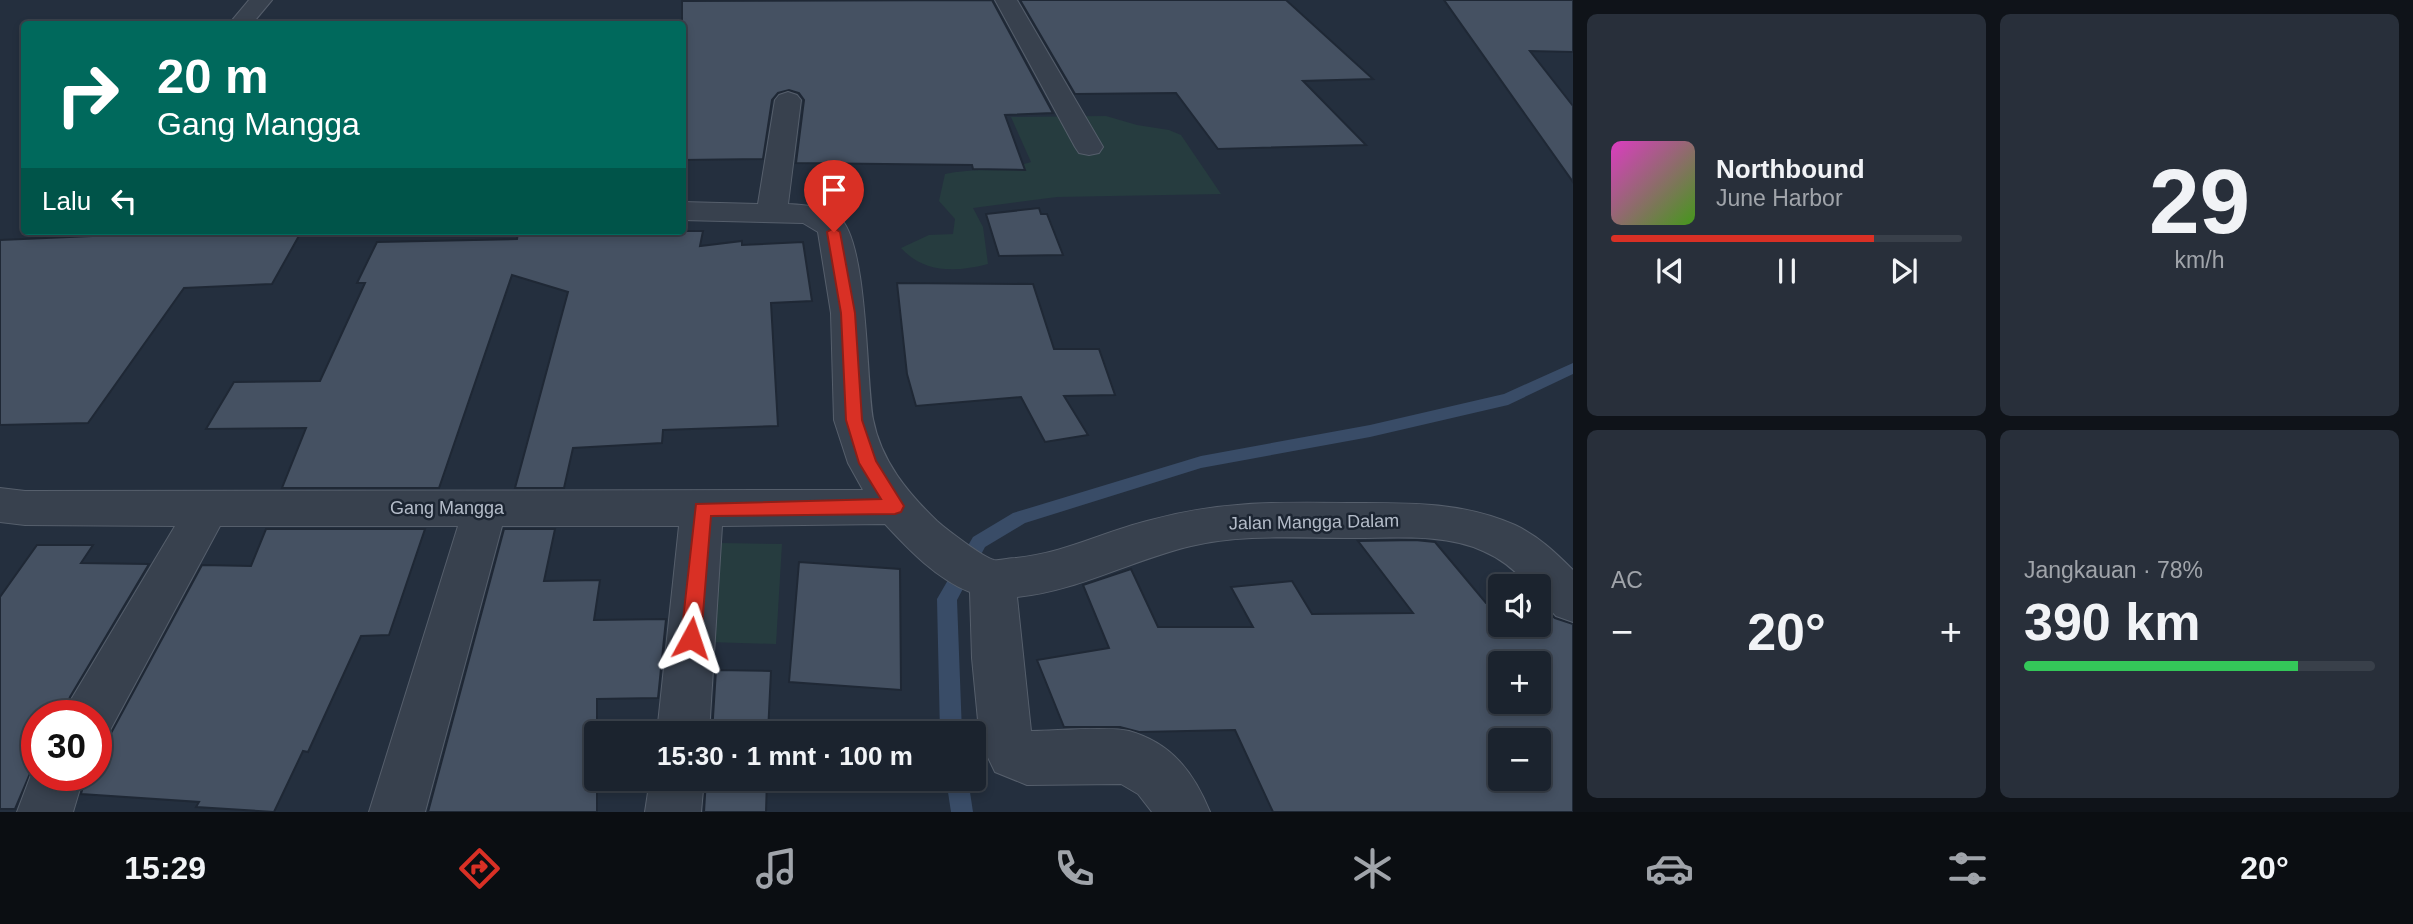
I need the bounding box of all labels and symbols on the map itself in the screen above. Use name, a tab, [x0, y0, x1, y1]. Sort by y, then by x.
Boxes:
pin	[804, 160, 864, 232]
street label: Gang Mangga	[390, 498, 505, 518]
street label: Jalan Mangga Dalam	[1229, 511, 1399, 533]
position arrow	[654, 601, 728, 675]
speed limit sign: 30	[21, 700, 112, 791]

